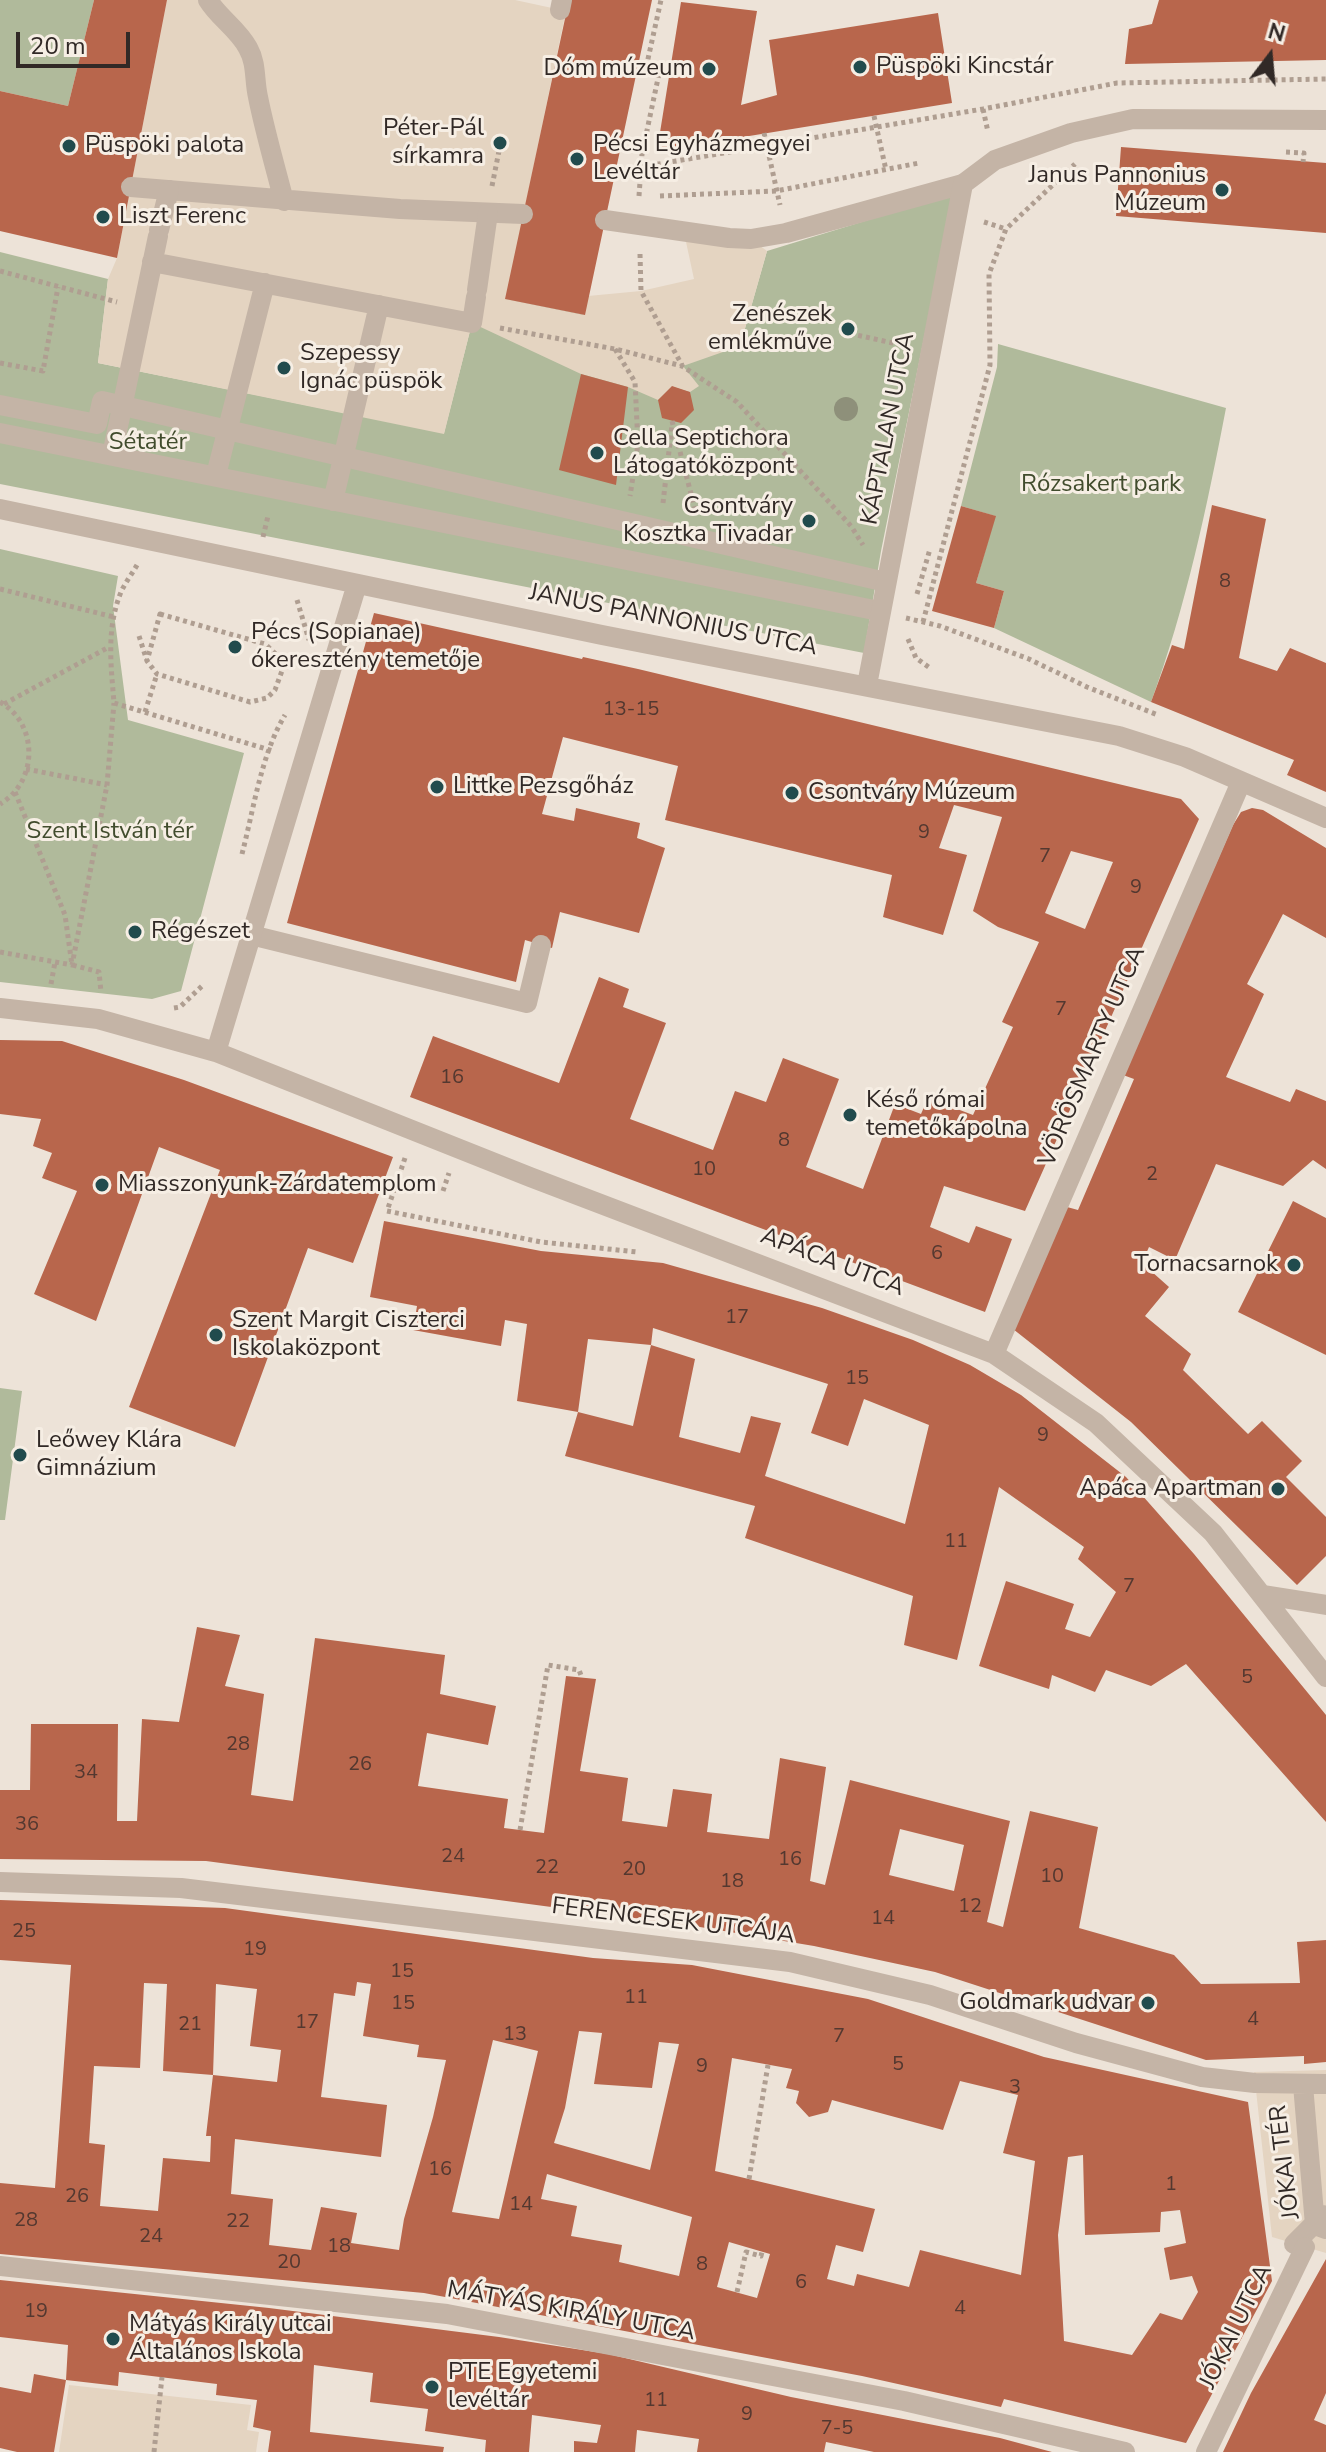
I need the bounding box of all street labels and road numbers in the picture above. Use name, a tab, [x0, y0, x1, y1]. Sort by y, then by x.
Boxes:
street label: KÁPTALAN UTCA	[856, 331, 922, 527]
street label: JANUS PANNONIUS UTCA	[527, 579, 819, 663]
street label: VÖRÖSMARTY UTCA	[1034, 943, 1152, 1171]
street label: APÁCA UTCA	[756, 1222, 908, 1304]
street label: FERENCESEK UTCÁJA	[550, 1893, 796, 1951]
street label: JÓKAI TÉR	[1265, 2103, 1307, 2221]
street label: JÓKAI UTCA	[1195, 2260, 1279, 2394]
street label: MÁTYÁS KIRÁLY UTCA	[445, 2276, 697, 2348]

